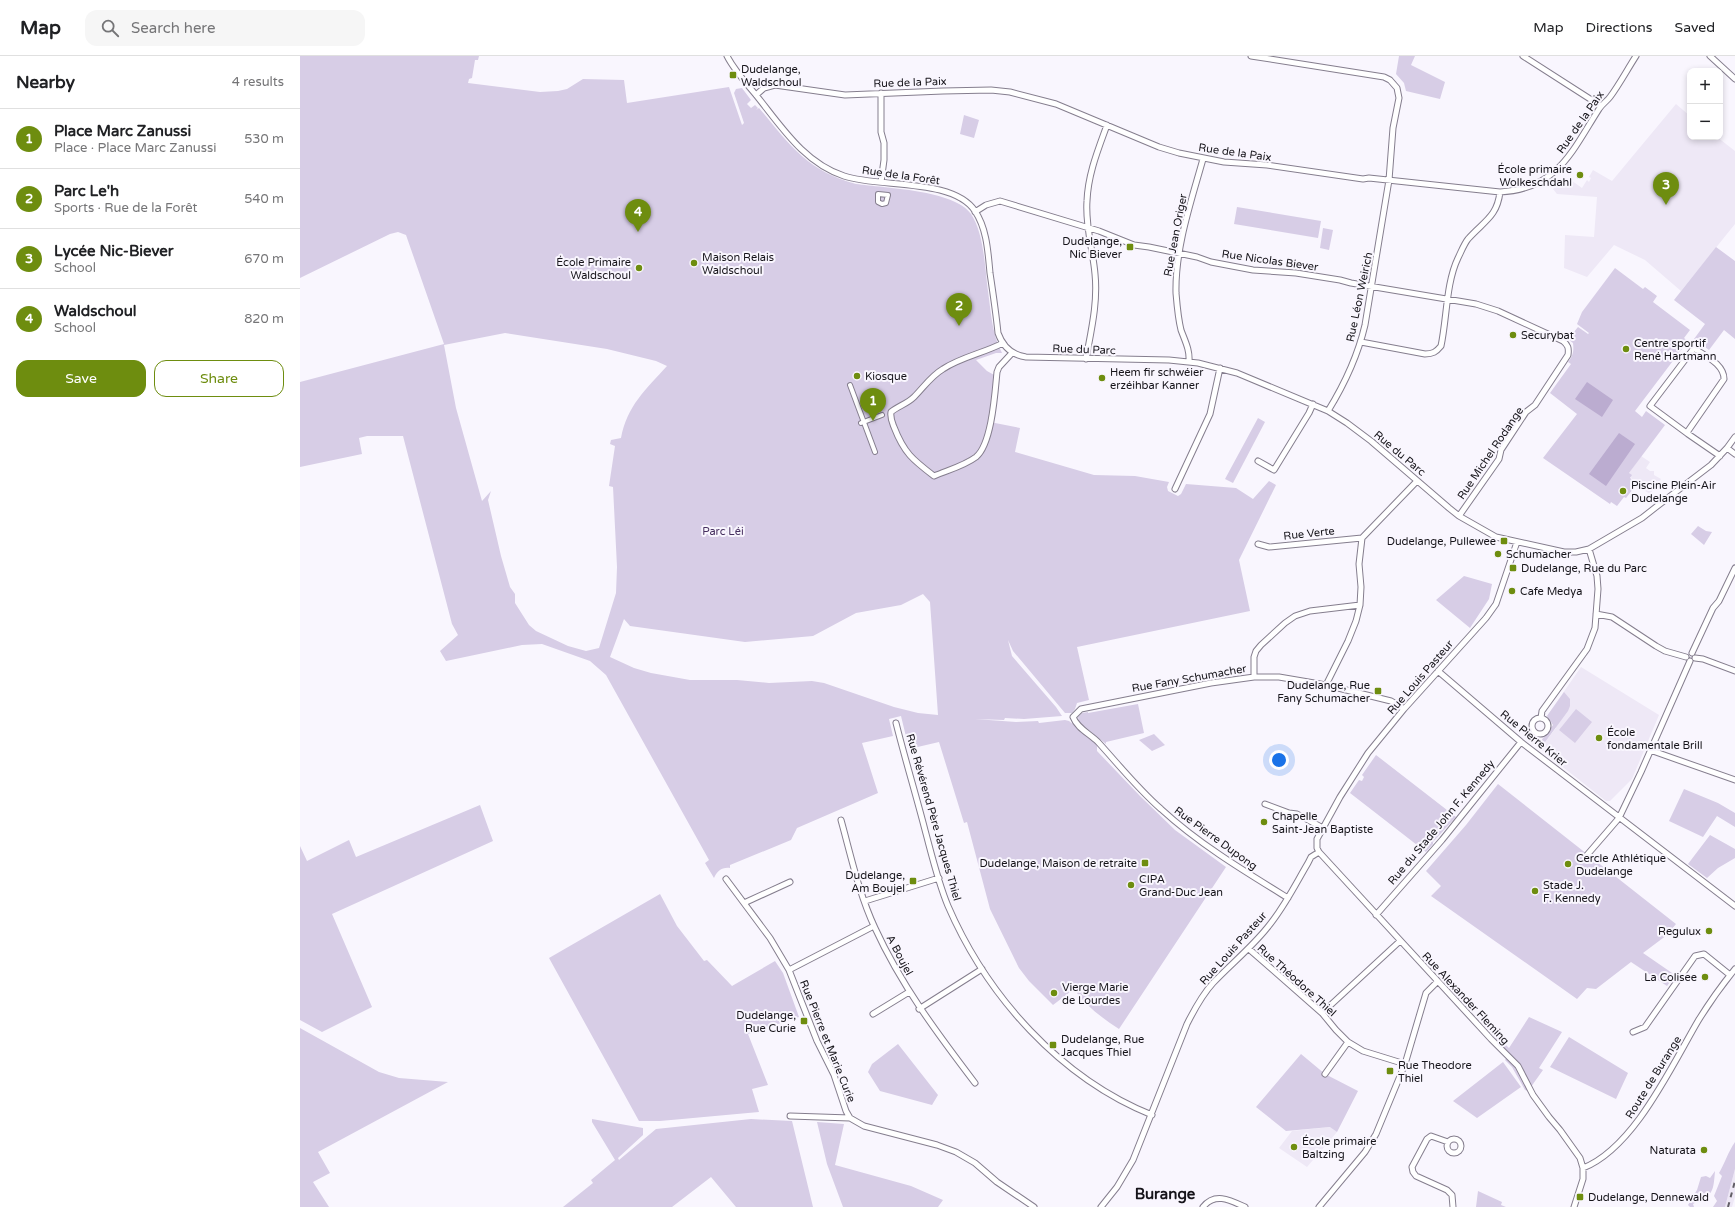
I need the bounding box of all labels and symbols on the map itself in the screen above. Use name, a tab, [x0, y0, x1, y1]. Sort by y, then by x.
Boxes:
place label: Dudelange, Waldschoul	[741, 63, 802, 89]
marker: Dudelange, Waldschoul	[728, 70, 738, 80]
street label: Rue de la Paix	[873, 75, 947, 90]
street label: Rue de la Paix	[1554, 88, 1607, 156]
street label: Rue de la Paix	[1198, 141, 1272, 164]
place label: École primaire Wolkeschdahl	[1498, 162, 1572, 189]
street label: Rue de la Forêt	[861, 164, 941, 187]
marker: École primaire Wolkeschdahl	[1575, 170, 1585, 180]
pin: 3	[1653, 172, 1679, 205]
street label: Rue Jean Origer	[1161, 192, 1190, 278]
pin: 4	[625, 199, 651, 232]
place label: Dudelange, Nic Biever	[1062, 235, 1123, 261]
marker: Dudelange, Nic Biever	[1125, 242, 1135, 252]
street label: Rue Nicolas Biever	[1221, 247, 1320, 274]
place label: Maison Relais Waldschoul	[702, 251, 774, 277]
street label: Rue Léon Weirich	[1344, 251, 1375, 343]
place label: École Primaire Waldschoul	[556, 255, 631, 282]
marker: Maison Relais Waldschoul	[689, 258, 699, 268]
marker: École Primaire Waldschoul	[634, 263, 644, 273]
pin: 2	[946, 293, 972, 326]
place label: Securybat	[1521, 329, 1574, 342]
marker: Securybat	[1508, 330, 1518, 340]
place label: Centre sportif René Hartmann	[1634, 337, 1716, 363]
street label: Rue du Parc	[1052, 342, 1116, 357]
marker: Centre sportif René Hartmann	[1621, 344, 1631, 354]
place label: Heem fir schwéier erzéihbar Kanner	[1110, 366, 1204, 392]
place label: Kiosque	[865, 370, 907, 383]
marker: Kiosque	[852, 371, 862, 381]
marker: Heem fir schwéier erzéihbar Kanner	[1097, 373, 1107, 383]
pin: 1	[860, 388, 886, 421]
street label: Rue Michel Rodange	[1455, 405, 1526, 502]
street label: Rue du Parc	[1371, 428, 1428, 479]
place label: Piscine Plein-Air Dudelange	[1631, 479, 1717, 505]
marker: Piscine Plein-Air Dudelange	[1618, 486, 1628, 496]
street label: Rue Verte	[1283, 524, 1335, 543]
park label: Parc Léi	[702, 525, 744, 538]
place label: Dudelange, Pullewee	[1387, 535, 1496, 548]
marker: Dudelange, Pullewee	[1499, 536, 1509, 546]
place label: Schumacher	[1506, 548, 1572, 561]
marker: Schumacher	[1493, 549, 1503, 559]
place label: Dudelange, Rue du Parc	[1521, 562, 1647, 575]
marker: Dudelange, Rue du Parc	[1508, 563, 1518, 573]
place label: Cafe Medya	[1520, 585, 1582, 598]
marker: Cafe Medya	[1507, 586, 1517, 596]
street label: Rue Louis Pasteur	[1385, 637, 1457, 717]
street label: Rue Fany Schumacher	[1131, 662, 1248, 695]
place label: Dudelange, Rue Fany Schumacher	[1277, 679, 1371, 705]
marker: Dudelange, Rue Fany Schumacher	[1373, 686, 1383, 696]
street label: Rue Pierre Krier	[1498, 708, 1570, 770]
place label: École fondamentale Brill	[1607, 725, 1702, 752]
street label: Rue Révérend Père Jacques Thiel	[903, 732, 964, 902]
marker: École fondamentale Brill	[1594, 733, 1604, 743]
your location	[1269, 750, 1289, 770]
street label: Rue du Stade John F. Kennedy	[1385, 757, 1497, 887]
street label: Rue Pierre Dupong	[1172, 804, 1260, 873]
place label: Chapelle Saint-Jean Baptiste	[1272, 810, 1373, 836]
marker: Chapelle Saint-Jean Baptiste	[1259, 817, 1269, 827]
place label: Cercle Athlétique Dudelange	[1576, 852, 1666, 878]
place label: Dudelange, Maison de retraite	[979, 857, 1137, 870]
marker: Dudelange, Maison de retraite	[1140, 858, 1150, 868]
marker: Cercle Athlétique Dudelange	[1563, 859, 1573, 869]
place label: Dudelange, Am Boujel	[845, 869, 905, 895]
place label: CIPA Grand-Duc Jean	[1139, 873, 1223, 899]
marker: Dudelange, Am Boujel	[908, 876, 918, 886]
place label: Stade J. F. Kennedy	[1543, 879, 1601, 905]
marker: CIPA Grand-Duc Jean	[1126, 880, 1136, 890]
marker: Stade J. F. Kennedy	[1530, 886, 1540, 896]
street label: Rue Louis Pasteur	[1197, 908, 1270, 988]
place label: Regulux	[1658, 925, 1701, 938]
marker: Regulux	[1704, 926, 1714, 936]
street label: A Boujel	[884, 933, 916, 978]
street label: Rue Théodore Thiel	[1255, 942, 1339, 1019]
street label: Rue Alexander Fleming	[1419, 949, 1512, 1047]
place label: La Colisee	[1644, 971, 1697, 984]
marker: La Colisee	[1700, 972, 1710, 982]
street label: Rue Pierre et Marie Curie	[797, 978, 858, 1104]
place label: Vierge Marie de Lourdes	[1062, 981, 1129, 1007]
marker: Vierge Marie de Lourdes	[1049, 988, 1059, 998]
place label: Dudelange, Rue Curie	[736, 1009, 796, 1035]
marker: Dudelange, Rue Curie	[799, 1016, 809, 1026]
place label: Dudelange, Rue Jacques Thiel	[1061, 1033, 1144, 1059]
street label: Route de Burange	[1623, 1034, 1684, 1121]
marker: Dudelange, Rue Jacques Thiel	[1048, 1040, 1058, 1050]
place label: Rue Theodore Thiel	[1398, 1059, 1472, 1085]
marker: Rue Theodore Thiel	[1385, 1066, 1395, 1076]
place label: École primaire Baltzing	[1302, 1134, 1376, 1161]
marker: École primaire Baltzing	[1289, 1142, 1299, 1152]
place label: Naturata	[1650, 1144, 1696, 1157]
marker: Naturata	[1699, 1145, 1709, 1155]
district label: Burange	[1135, 1185, 1196, 1204]
place label: Dudelange, Dennewald	[1588, 1191, 1709, 1204]
marker: Dudelange, Dennewald	[1575, 1192, 1585, 1202]

